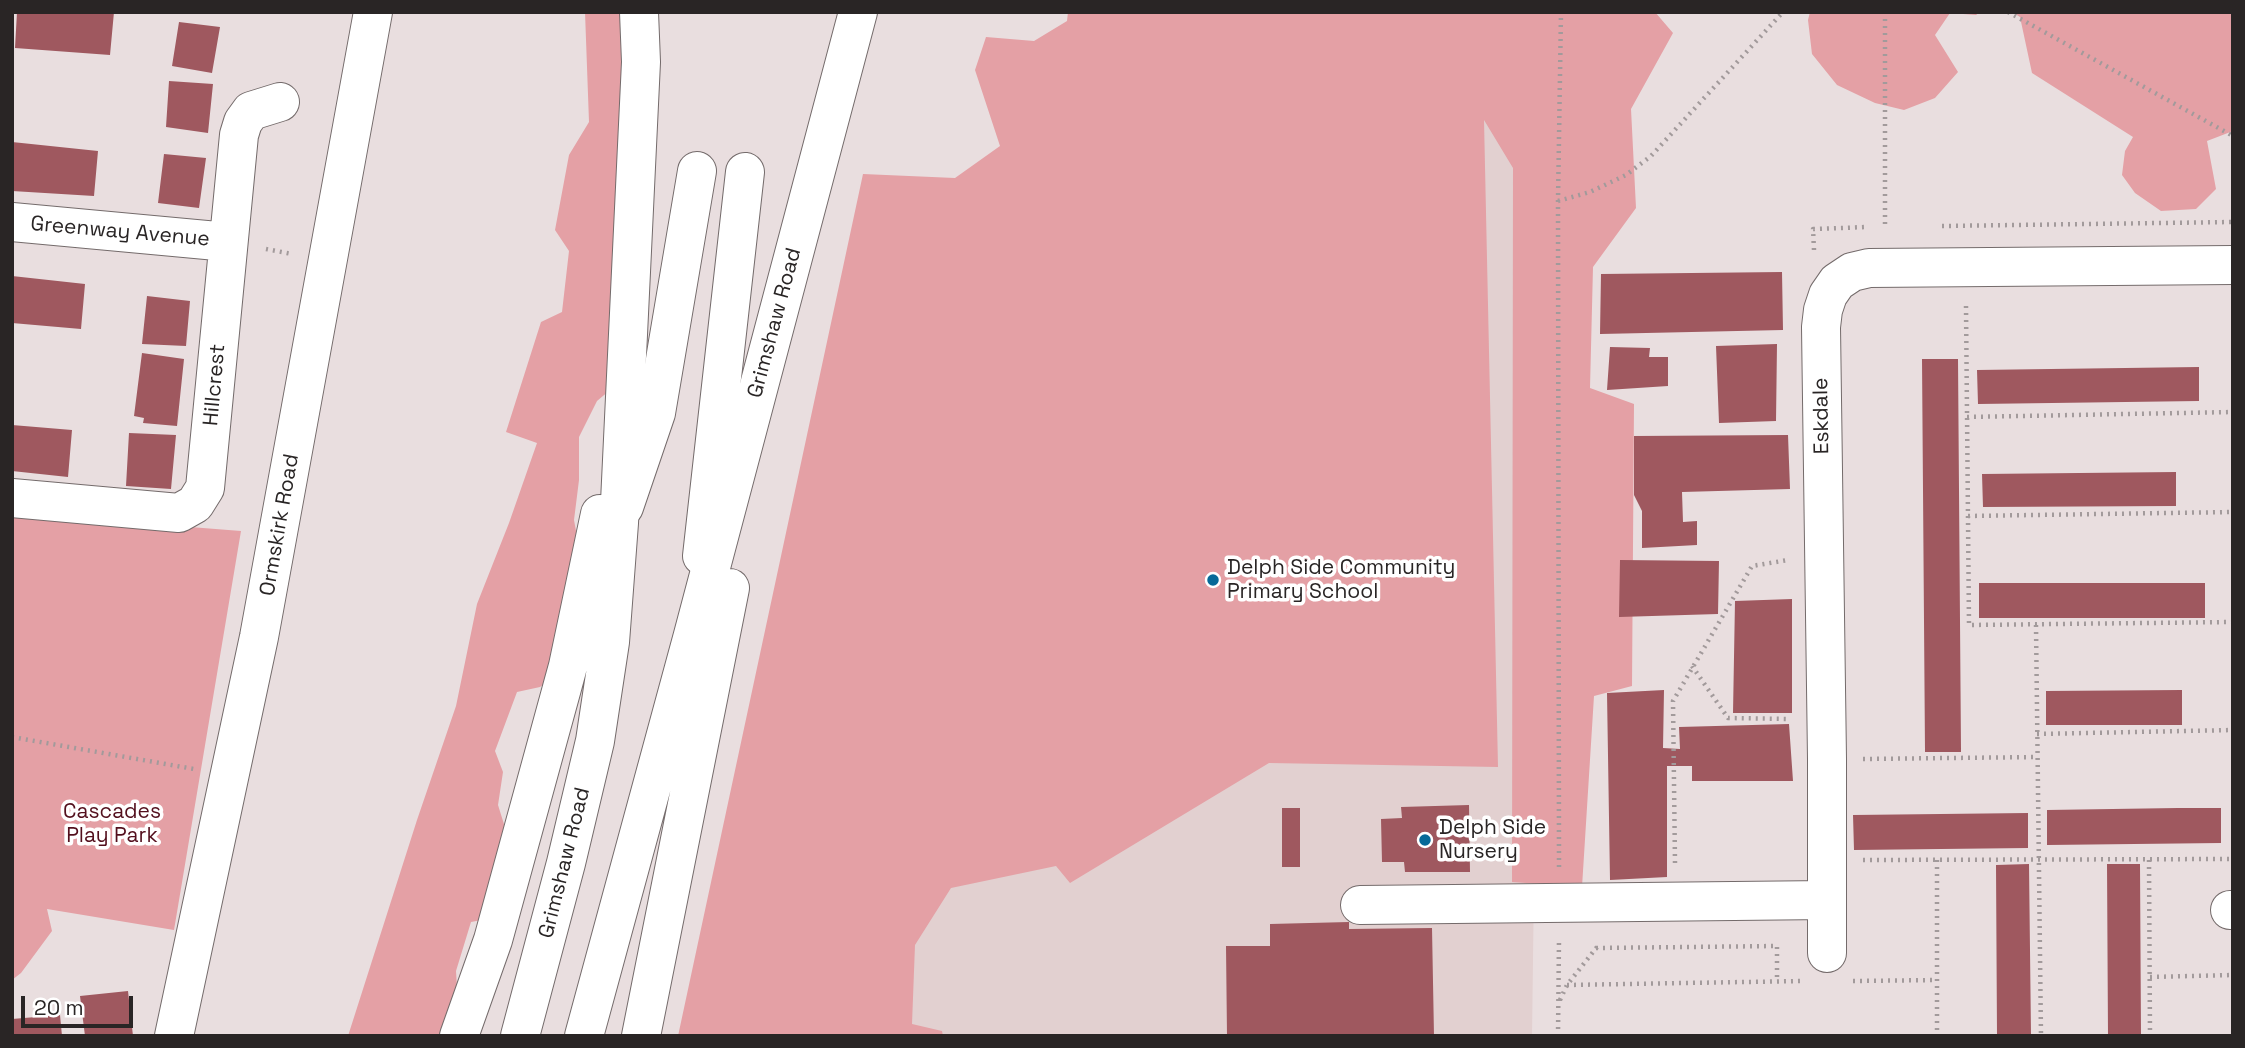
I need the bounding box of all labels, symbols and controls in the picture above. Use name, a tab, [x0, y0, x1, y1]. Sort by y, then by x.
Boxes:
street label: Greenway Avenue	[29, 212, 211, 252]
street label: Grimshaw Road	[743, 245, 807, 401]
street label: Hillcrest	[199, 343, 231, 427]
street label: Eskdale	[1809, 377, 1835, 455]
street label: Ormskirk Road	[255, 452, 305, 598]
place label: Delph Side Community Primary School	[1227, 555, 1455, 605]
marker: Delph Side Community Primary School	[1205, 572, 1221, 588]
street label: Grimshaw Road	[534, 785, 596, 941]
park label: Cascades Play Park	[63, 799, 161, 849]
place label: Delph Side Nursery	[1439, 815, 1546, 865]
marker: Delph Side Nursery	[1417, 832, 1433, 848]
scale bar	[24, 982, 136, 1026]
text: 20 m	[34, 994, 84, 1021]

